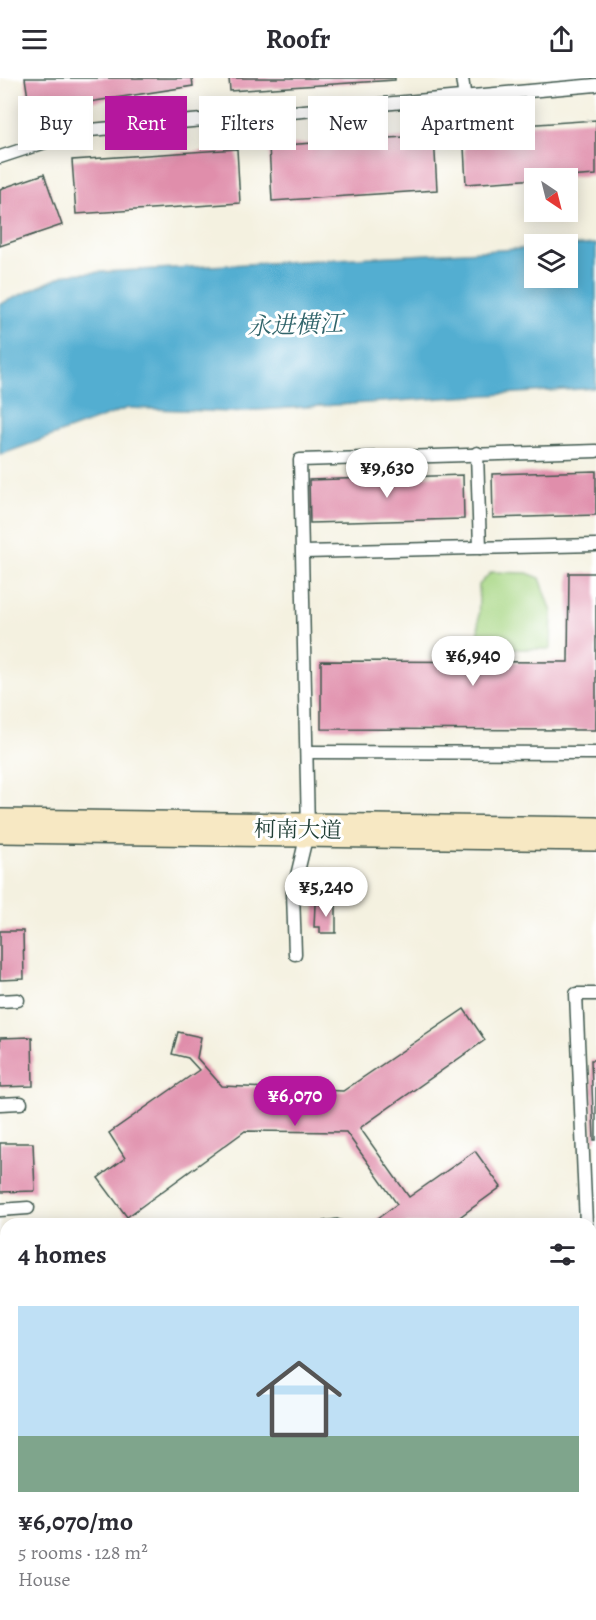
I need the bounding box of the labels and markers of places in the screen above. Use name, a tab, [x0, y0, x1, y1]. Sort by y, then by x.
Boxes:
pin: ¥9,630	[338, 448, 436, 499]
pin: ¥6,940	[424, 636, 522, 687]
pin: ¥5,240	[277, 867, 375, 918]
pin: ¥6,070	[246, 1076, 344, 1127]

